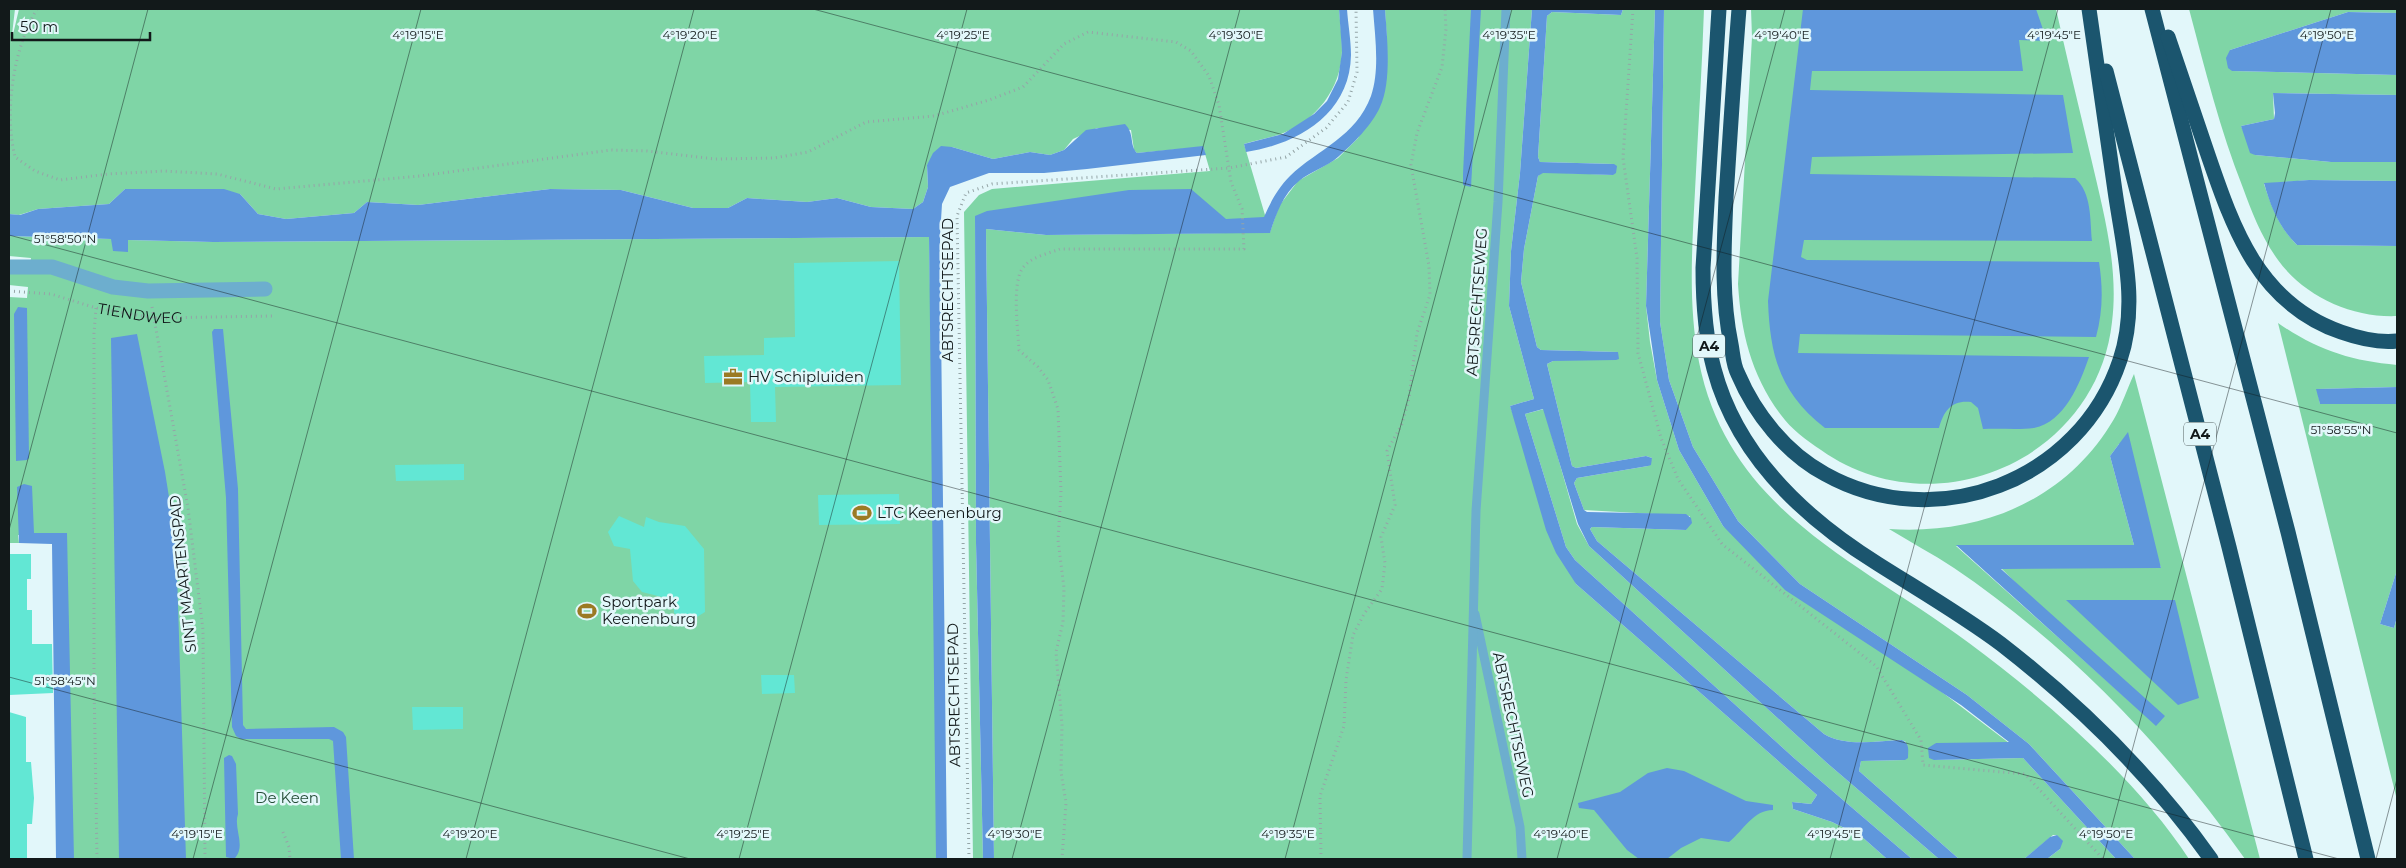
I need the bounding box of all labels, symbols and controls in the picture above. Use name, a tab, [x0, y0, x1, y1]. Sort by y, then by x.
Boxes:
scale bar	[12, 10, 150, 42]
text: 50 m	[20, 17, 58, 36]
text: 4°19'15"E	[392, 27, 444, 42]
text: 4°19'20"E	[663, 27, 717, 42]
text: 4°19'25"E	[936, 27, 990, 42]
text: 4°19'30"E	[1209, 27, 1263, 42]
text: 4°19'35"E	[1482, 27, 1536, 42]
text: 4°19'40"E	[1754, 27, 1810, 42]
text: 4°19'45"E	[2027, 27, 2081, 42]
text: 4°19'50"E	[2300, 27, 2354, 42]
street label: ABTSRECHTSEPAD	[938, 218, 957, 362]
street label: ABTSRECHTSEWEG	[1462, 227, 1491, 377]
text: 51°58'50"N	[34, 231, 96, 246]
street label: TIENDWEG	[96, 298, 183, 328]
road number: A4	[1693, 334, 1725, 358]
office icon: HV Schipluiden	[722, 366, 744, 388]
place label: HV Schipluiden	[748, 367, 864, 386]
road number: A4	[2184, 422, 2216, 446]
text: 51°58'55"N	[2311, 422, 2372, 437]
street label: SINT MAARTENSPAD	[165, 494, 200, 654]
sports icon: LTC Keenenburg	[851, 502, 873, 524]
place label: LTC Keenenburg	[877, 503, 1002, 522]
place label: Sportpark Keenenburg	[602, 592, 696, 628]
sports icon: Sportpark Keenenburg	[576, 600, 598, 622]
street label: ABTSRECHTSEPAD	[943, 623, 964, 767]
street label: ABTSRECHTSEWEG	[1489, 650, 1538, 800]
text: 51°58'45"N	[34, 673, 96, 688]
park label: De Keen	[255, 788, 319, 807]
text: 4°19'15"E	[171, 826, 223, 841]
text: 4°19'20"E	[443, 826, 497, 841]
text: 4°19'25"E	[716, 826, 770, 841]
text: 4°19'30"E	[988, 826, 1042, 841]
text: 4°19'35"E	[1261, 826, 1315, 841]
text: 4°19'40"E	[1533, 826, 1589, 841]
text: 4°19'45"E	[1807, 826, 1861, 841]
text: 4°19'50"E	[2079, 826, 2133, 841]

